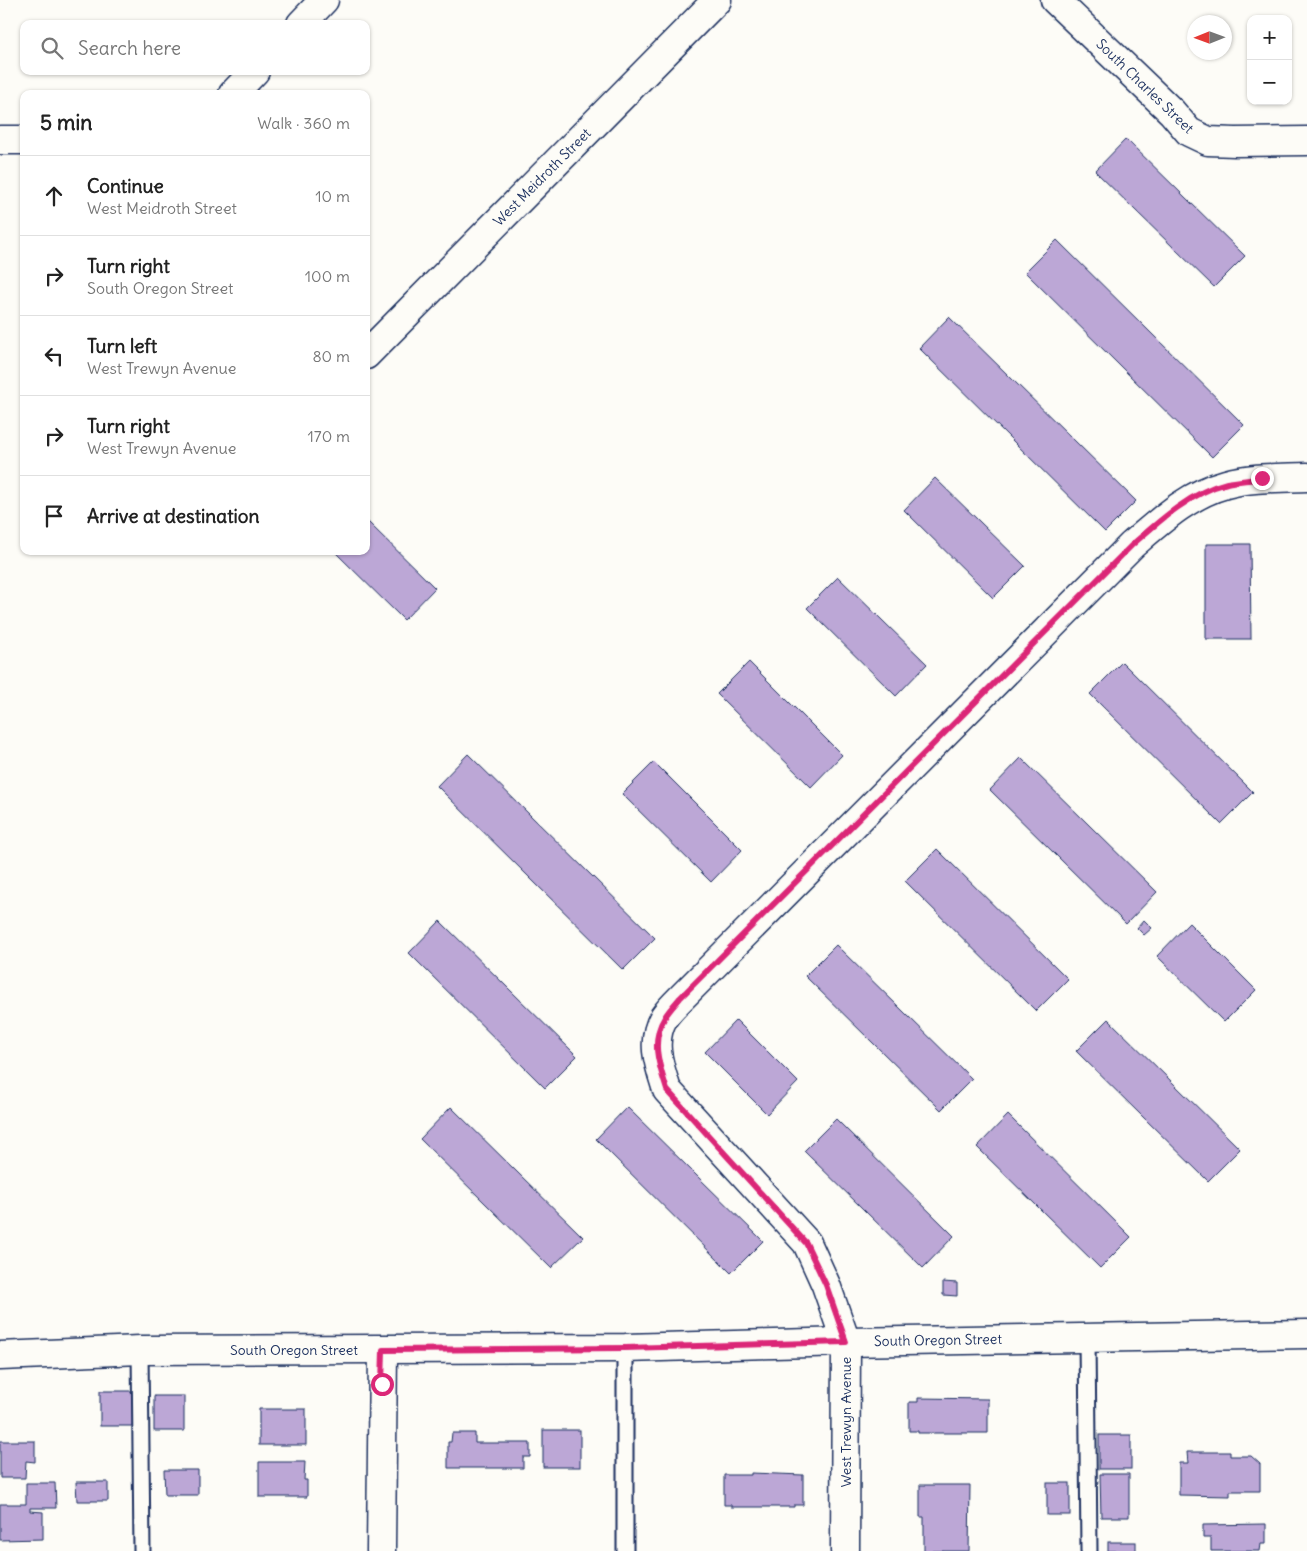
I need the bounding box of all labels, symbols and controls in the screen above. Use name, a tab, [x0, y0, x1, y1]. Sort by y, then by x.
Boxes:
north arrow	[1187, 15, 1232, 60]
map controls	[1247, 15, 1292, 105]
button: +	[1247, 15, 1292, 60]
search box	[20, 20, 370, 75]
icon: search	[38, 34, 66, 62]
street label: South Charles Street	[1092, 35, 1198, 137]
text: Search here	[78, 36, 181, 60]
button: −	[1247, 60, 1292, 105]
text: 5 min	[40, 109, 92, 136]
text: Walk · 360 m	[257, 113, 350, 133]
street label: West Meidroth Street	[489, 124, 595, 230]
text: Continue	[87, 174, 164, 198]
icon: ahead	[40, 182, 68, 210]
text: 10 m	[315, 186, 350, 206]
text: West Meidroth Street	[87, 198, 237, 218]
text: Turn right	[87, 254, 170, 278]
icon: right	[40, 262, 68, 290]
text: 100 m	[305, 266, 350, 286]
text: South Oregon Street	[87, 278, 233, 298]
text: Turn left	[87, 334, 157, 358]
icon: left	[40, 342, 68, 370]
text: 80 m	[312, 346, 350, 366]
text: West Trewyn Avenue	[87, 358, 236, 378]
text: Turn right	[87, 414, 170, 438]
icon: right	[40, 422, 68, 450]
text: 170 m	[307, 426, 350, 446]
text: West Trewyn Avenue	[87, 438, 236, 458]
route end	[1251, 467, 1274, 490]
icon: arrive	[40, 502, 68, 530]
text: Arrive at destination	[87, 504, 260, 528]
street label: South Oregon Street	[874, 1330, 1002, 1350]
street label: South Oregon Street	[230, 1341, 358, 1359]
street label: West Trewyn Avenue	[837, 1357, 855, 1487]
route start	[371, 1373, 394, 1396]

